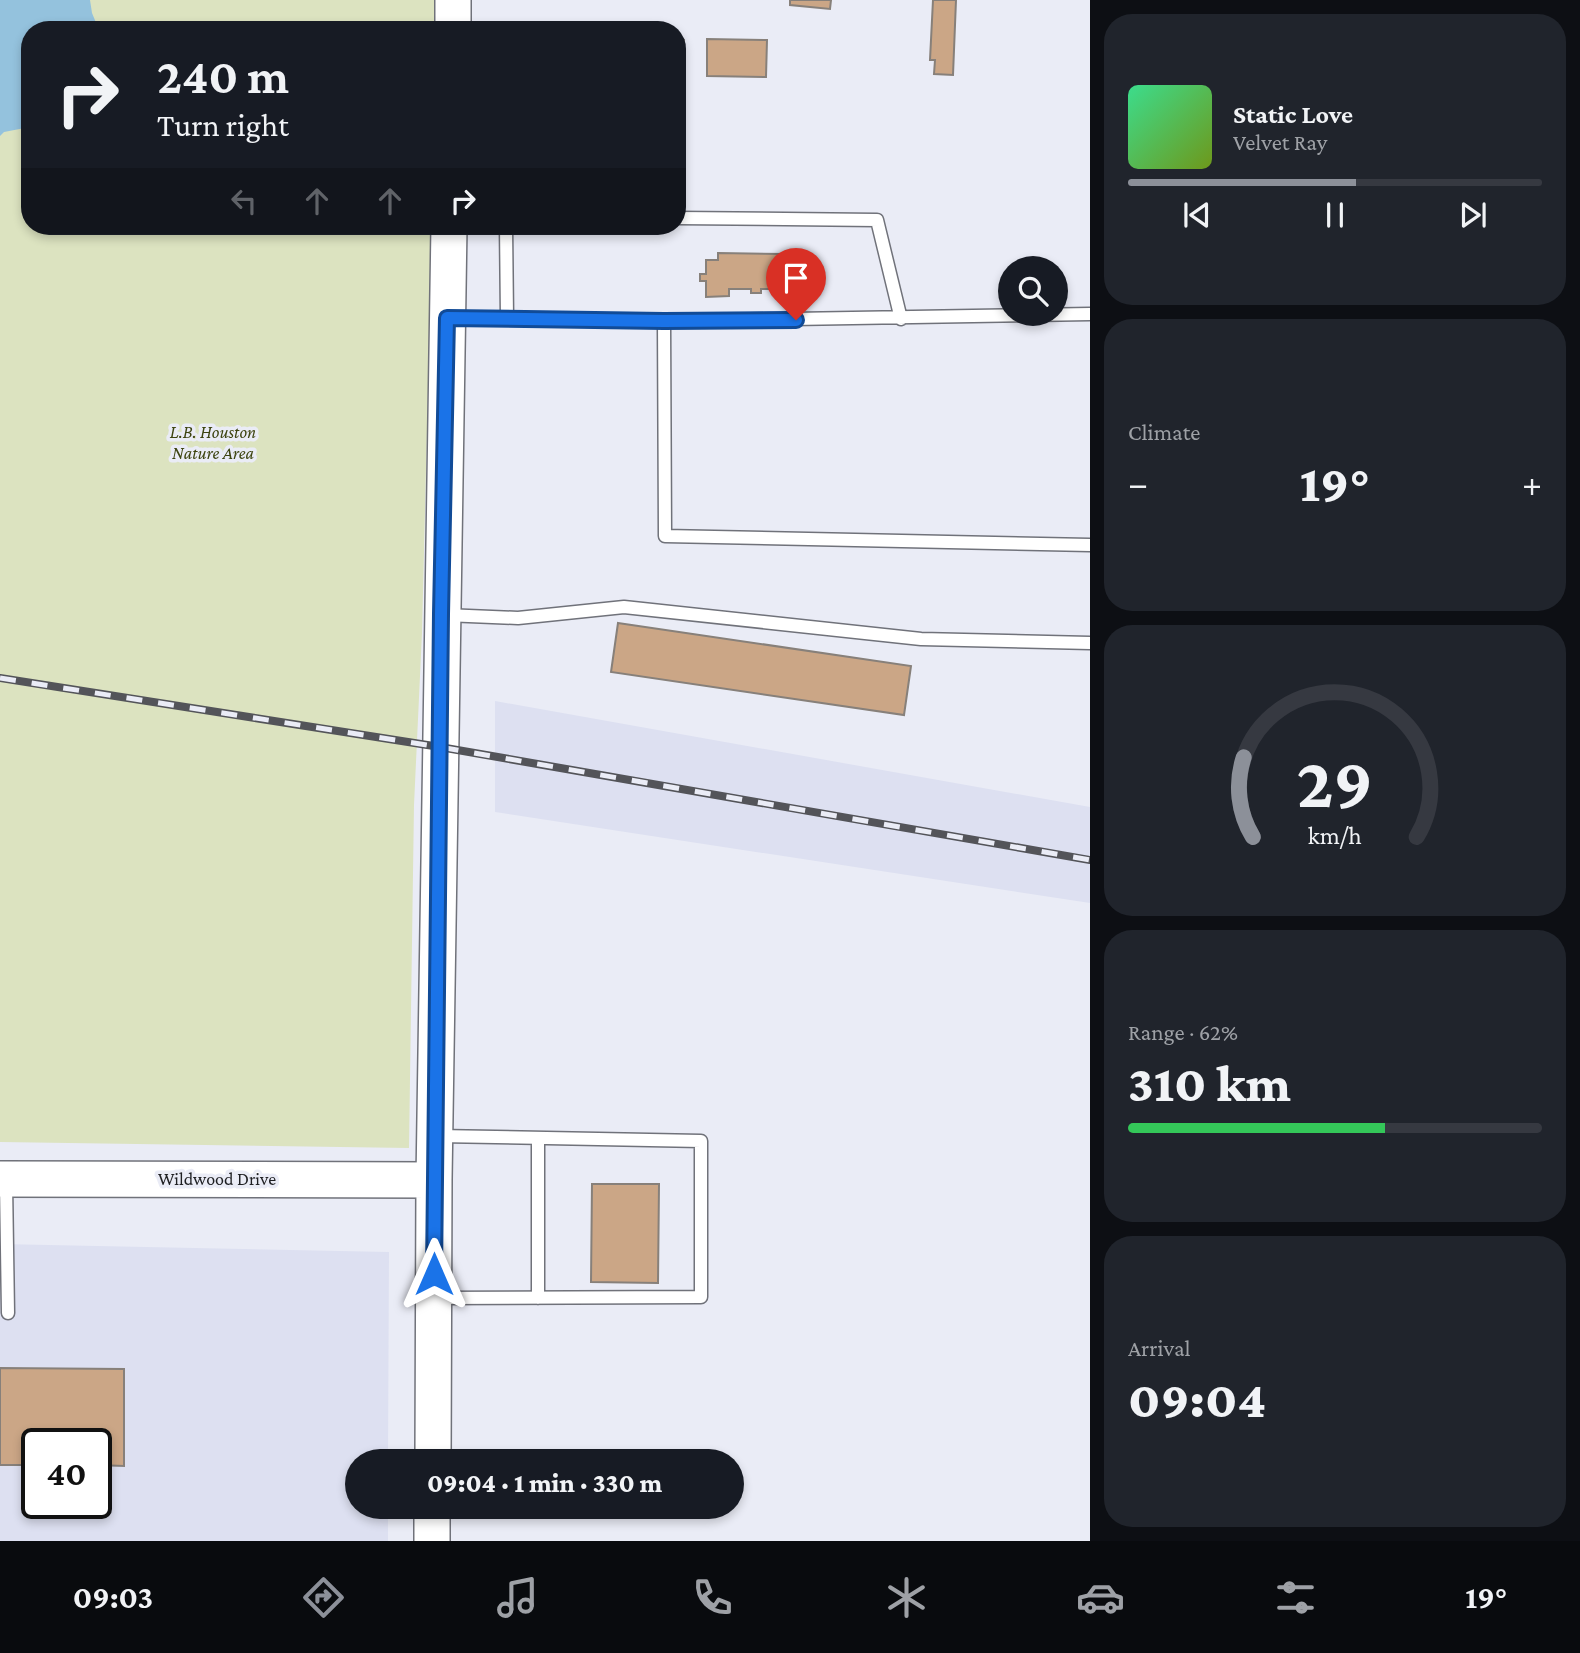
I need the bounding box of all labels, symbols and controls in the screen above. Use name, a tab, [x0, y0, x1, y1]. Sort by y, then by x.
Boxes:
icon: right	[42, 49, 133, 140]
text: 240 m	[157, 49, 289, 104]
text: Static Love	[1233, 100, 1353, 129]
text: Turn right	[157, 107, 289, 143]
text: Velvet Ray	[1233, 129, 1327, 155]
icon: left	[225, 182, 263, 220]
icon: ahead	[298, 182, 336, 220]
icon: ahead	[371, 182, 409, 220]
icon: right	[444, 182, 482, 220]
icon: previous	[1178, 196, 1216, 234]
icon: pause	[1316, 196, 1354, 234]
icon: next	[1454, 196, 1492, 234]
pin	[766, 248, 826, 320]
map controls	[998, 256, 1068, 326]
button: search	[998, 256, 1068, 326]
icon: arrive	[777, 259, 815, 297]
text: Climate	[1128, 419, 1200, 445]
park label: L.B. Houston Nature Area	[170, 422, 256, 463]
text: 19°	[1300, 454, 1370, 512]
text: −	[1128, 462, 1148, 504]
text: +	[1522, 462, 1542, 504]
text: 29	[1297, 742, 1373, 823]
text: km/h	[1308, 821, 1362, 848]
text: Range · 62%	[1128, 1019, 1238, 1045]
text: 310 km	[1128, 1054, 1291, 1112]
street label: Wildwood Drive	[158, 1169, 276, 1189]
position arrow	[397, 1237, 471, 1311]
text: Arrival	[1128, 1335, 1191, 1361]
text: 09:04	[1128, 1370, 1266, 1428]
speed limit sign: 40	[21, 1428, 112, 1519]
text: 09:04 · 1 min · 330 m	[427, 1469, 662, 1498]
icon: directions	[299, 1573, 348, 1622]
icon: music	[493, 1573, 542, 1622]
icon: phone	[688, 1573, 737, 1622]
icon: climate	[882, 1573, 931, 1622]
icon: car	[1076, 1573, 1125, 1622]
icon: filters	[1271, 1573, 1320, 1622]
text: 09:03	[73, 1579, 153, 1615]
text: 19°	[1465, 1579, 1507, 1615]

